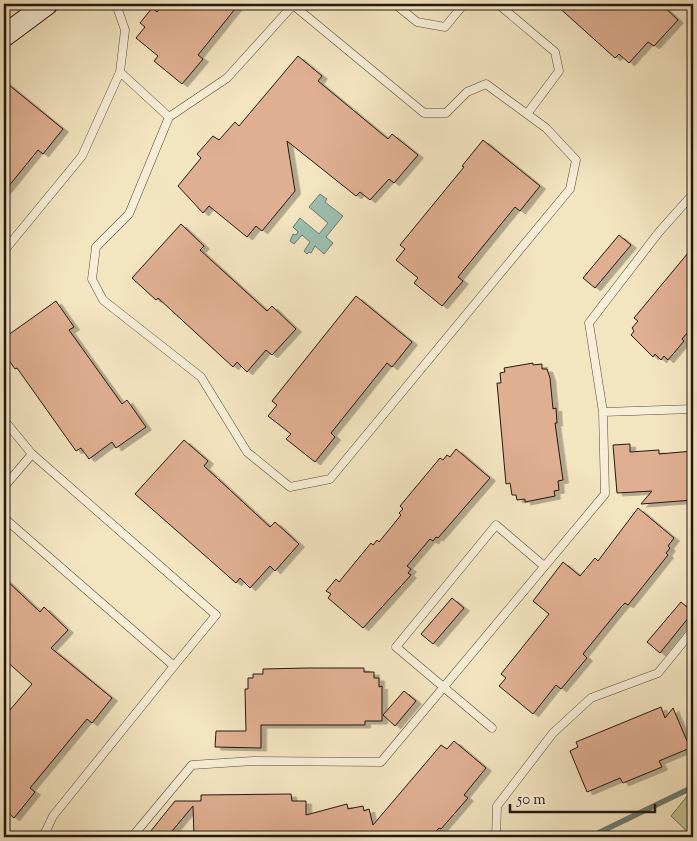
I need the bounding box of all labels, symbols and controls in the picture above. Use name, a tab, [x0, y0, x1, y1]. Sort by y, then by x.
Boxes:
scale bar	[510, 781, 654, 813]
text: 50 m	[516, 790, 546, 811]

